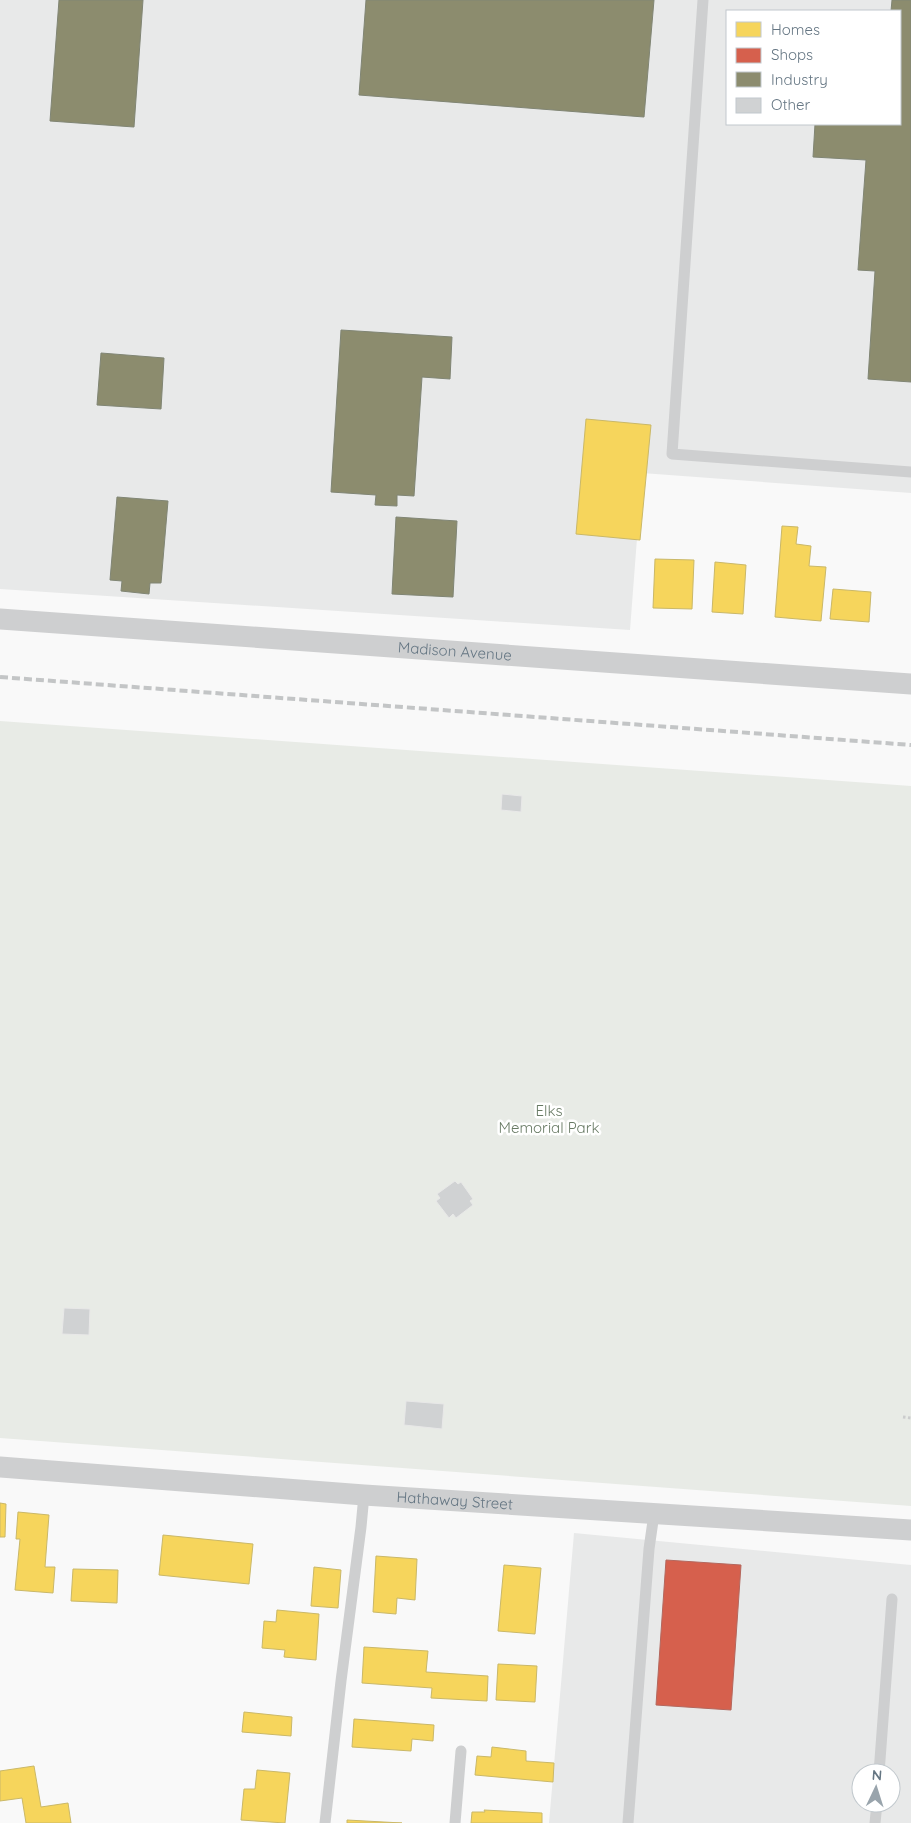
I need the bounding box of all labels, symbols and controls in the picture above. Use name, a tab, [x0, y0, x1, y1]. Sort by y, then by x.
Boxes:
legend	[726, 10, 901, 125]
text: Homes	[771, 20, 820, 39]
text: Shops	[771, 45, 813, 64]
text: Industry	[771, 70, 828, 89]
text: Other	[771, 95, 811, 114]
street label: Madison Avenue	[397, 637, 512, 664]
park label: Elks Memorial Park	[499, 1101, 600, 1137]
street label: Hathaway Street	[396, 1487, 514, 1514]
north arrow	[851, 1763, 901, 1813]
text: N	[871, 1766, 883, 1784]

